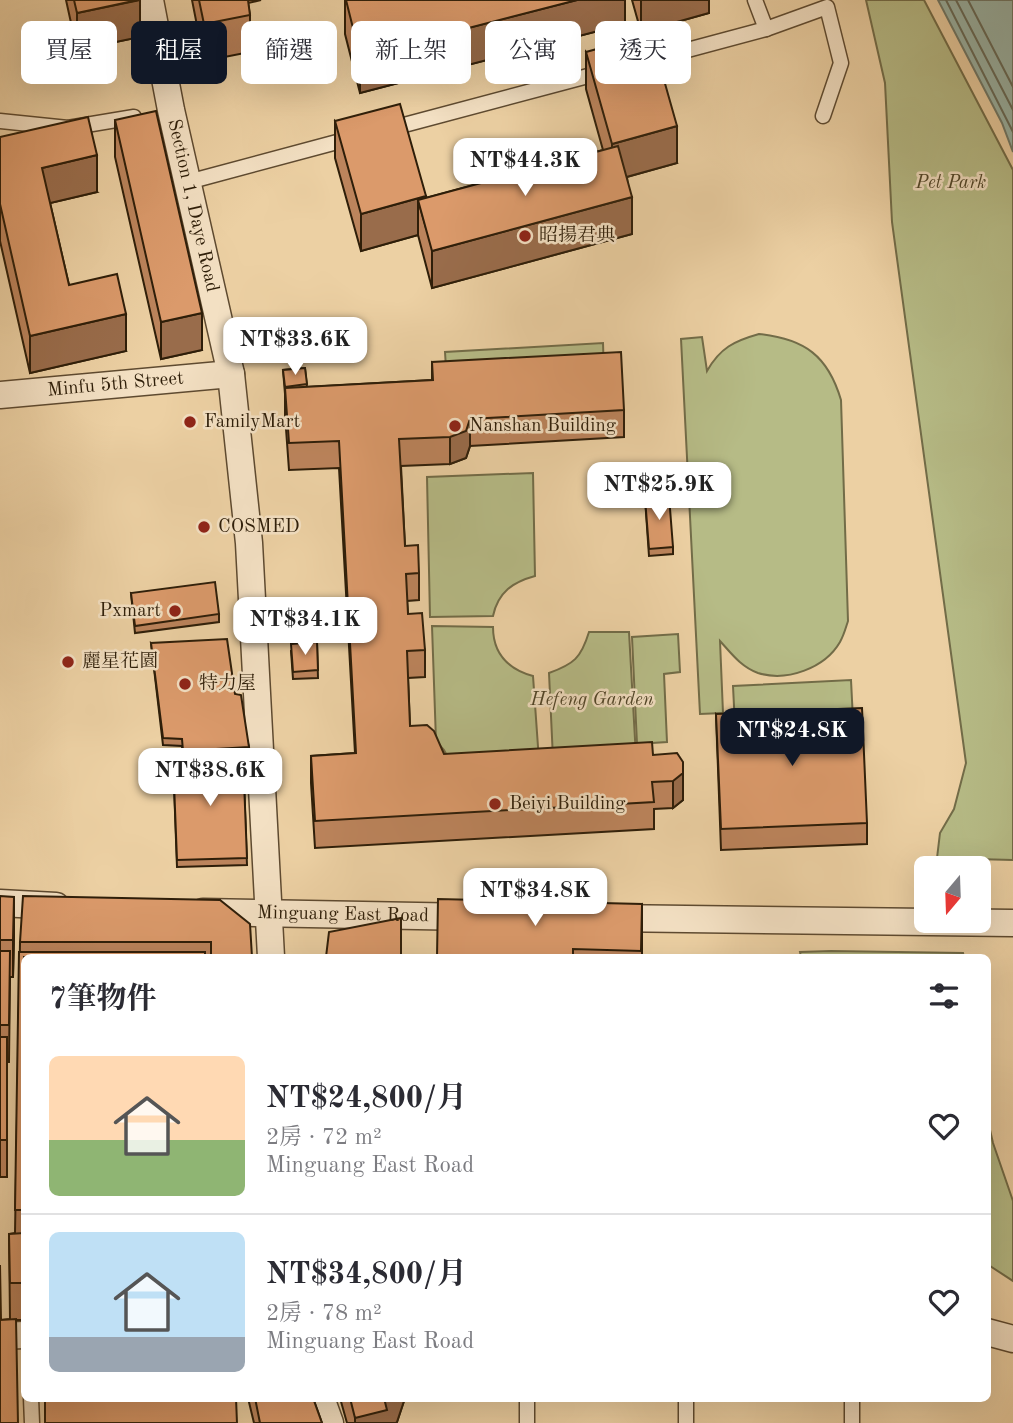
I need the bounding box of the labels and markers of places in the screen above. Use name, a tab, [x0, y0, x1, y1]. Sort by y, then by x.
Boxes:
pin: NT$44.3K	[453, 138, 597, 198]
place label: 昭揚君典	[539, 225, 615, 246]
marker: 昭揚君典	[517, 228, 533, 244]
pin: NT$33.6K	[223, 318, 367, 377]
place label: FamilyMart	[204, 413, 300, 432]
marker: FamilyMart	[182, 414, 198, 430]
place label: Nanshan Building	[469, 417, 617, 436]
marker: Nanshan Building	[447, 418, 463, 434]
pin: NT$25.9K	[587, 462, 731, 522]
place label: COSMED	[218, 518, 300, 537]
marker: COSMED	[196, 519, 212, 535]
pin: NT$34.1K	[233, 598, 377, 657]
place label: Pxmart	[99, 602, 161, 621]
marker: Pxmart	[167, 603, 183, 619]
place label: 麗星花園	[82, 651, 158, 672]
marker: 麗星花園	[60, 654, 76, 670]
place label: 特力屋	[199, 673, 256, 694]
marker: 特力屋	[177, 676, 193, 692]
pin: NT$24.8K	[720, 708, 864, 768]
pin: NT$38.6K	[138, 748, 282, 808]
place label: Beiyi Building	[509, 795, 626, 814]
marker: Beiyi Building	[487, 796, 503, 812]
pin: NT$34.8K	[463, 869, 607, 928]

